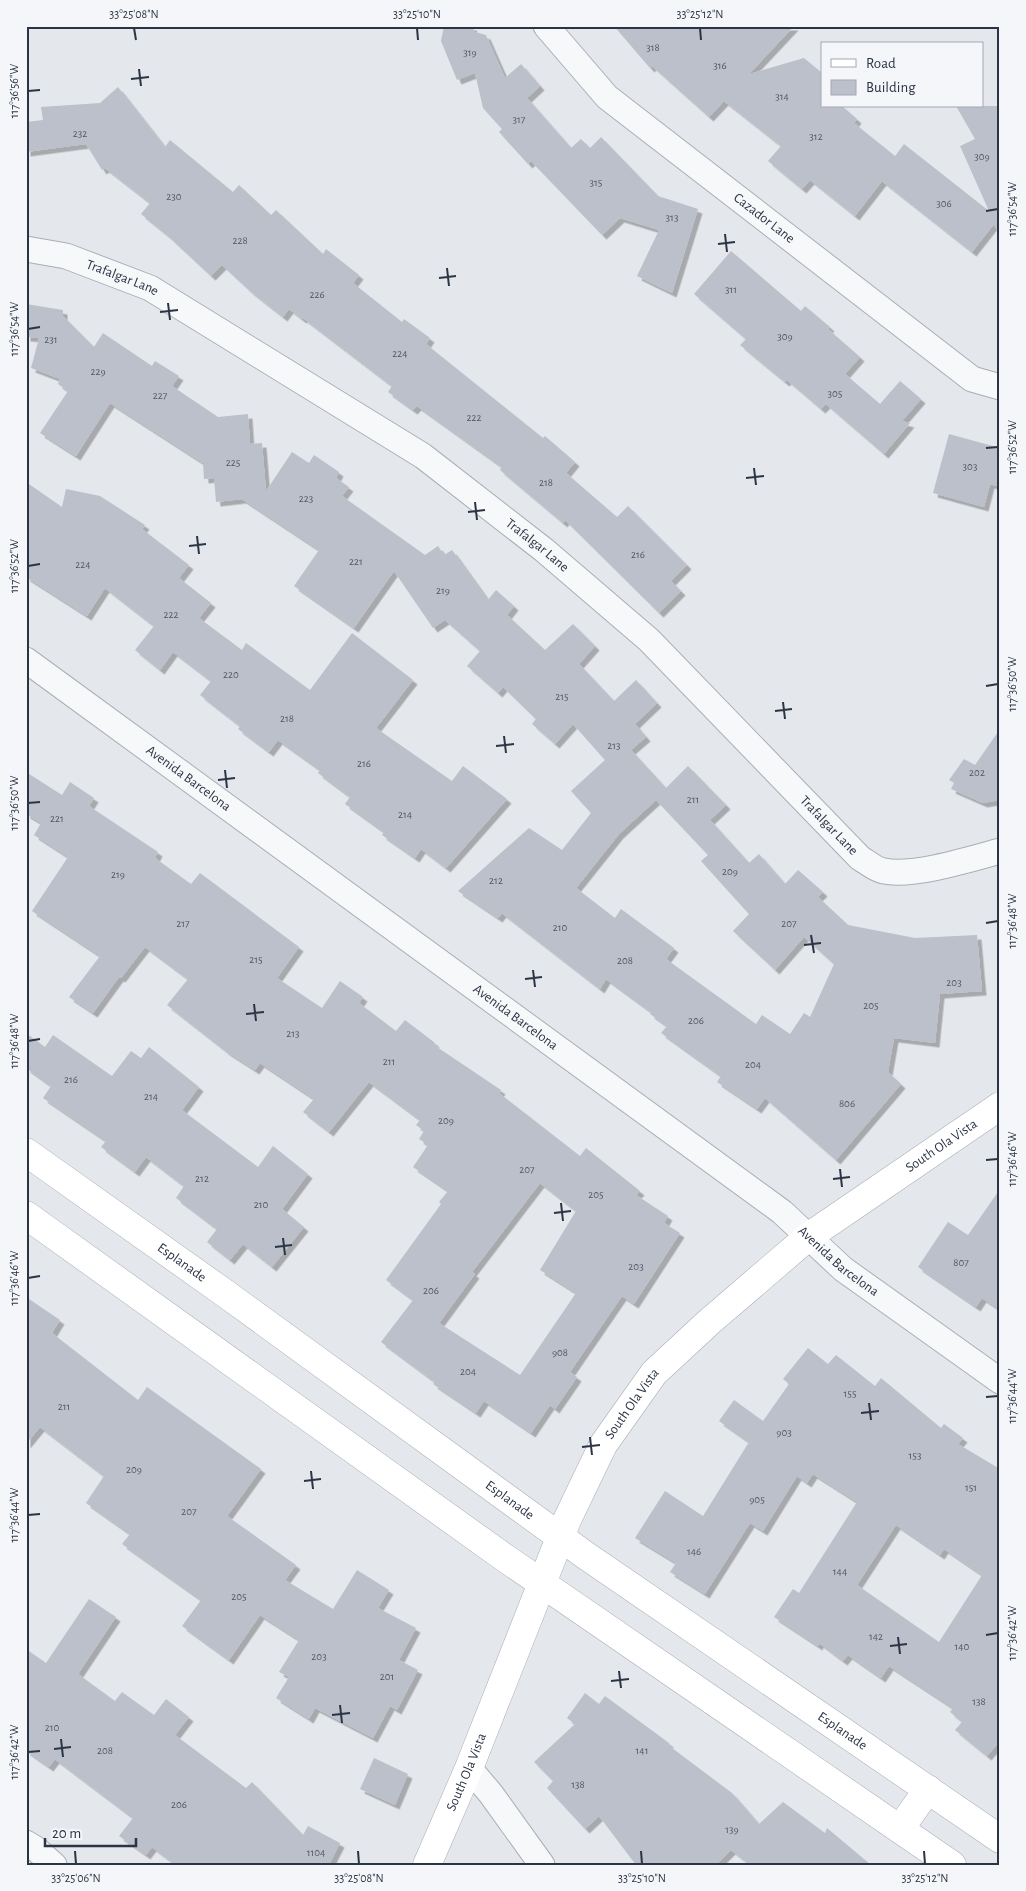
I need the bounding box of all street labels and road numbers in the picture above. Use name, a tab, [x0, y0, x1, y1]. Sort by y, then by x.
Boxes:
street label: Cazador Lane	[731, 191, 797, 246]
street label: Trafalgar Lane	[84, 257, 161, 299]
street label: Trafalgar Lane	[503, 516, 571, 575]
street label: Avenida Barcelona	[143, 743, 234, 814]
street label: Trafalgar Lane	[797, 793, 860, 858]
street label: Avenida Barcelona	[471, 982, 561, 1053]
street label: South Ola Vista	[903, 1116, 980, 1175]
street label: Avenida Barcelona	[795, 1224, 882, 1299]
street label: Esplanade	[155, 1241, 209, 1285]
street label: South Ola Vista	[602, 1365, 662, 1442]
street label: Esplanade	[483, 1478, 537, 1522]
street label: Esplanade	[815, 1709, 870, 1753]
street label: South Ola Vista	[444, 1731, 489, 1813]

